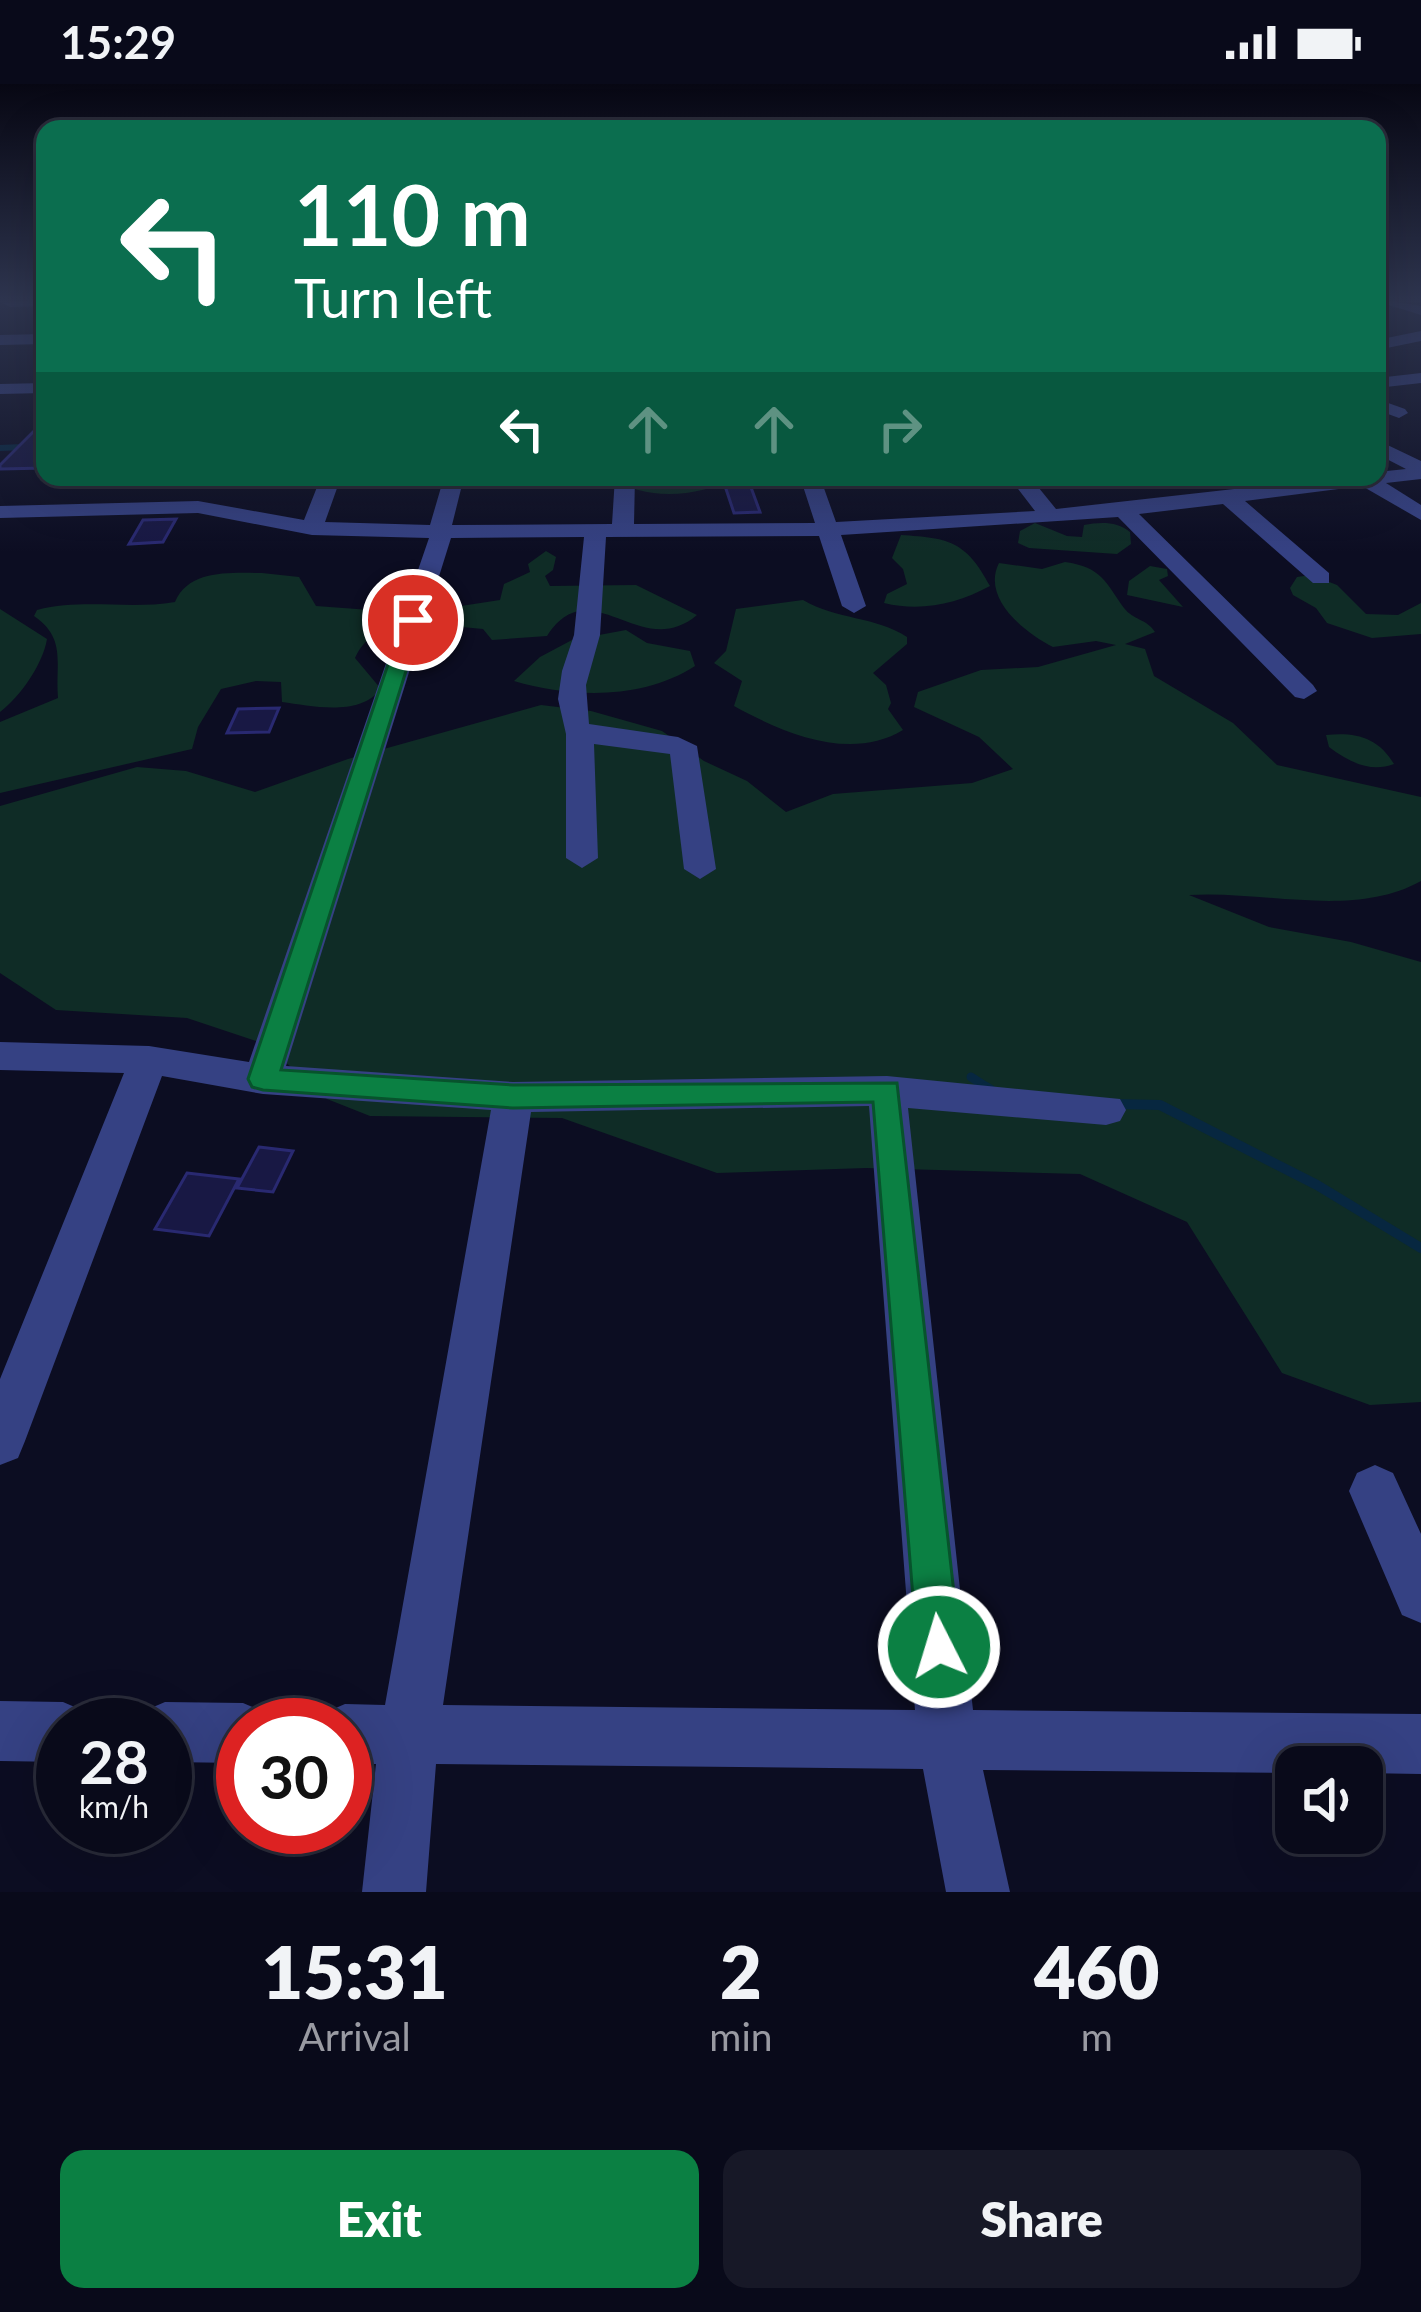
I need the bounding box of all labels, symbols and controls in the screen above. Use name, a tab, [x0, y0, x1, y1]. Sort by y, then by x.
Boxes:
text: 15:29	[60, 15, 176, 69]
text: 110 m	[294, 163, 531, 264]
icon: left	[96, 168, 252, 324]
text: Turn left	[294, 265, 492, 330]
icon: left	[489, 396, 555, 462]
icon: ahead	[615, 396, 681, 462]
icon: ahead	[741, 396, 807, 462]
icon: right	[867, 396, 933, 462]
pin	[362, 569, 464, 671]
icon: arrive	[380, 587, 446, 653]
position arrow	[876, 1584, 1002, 1710]
speed limit sign: 30	[216, 1698, 372, 1854]
text: 28	[79, 1725, 149, 1797]
map controls	[1275, 1746, 1383, 1854]
button: sound	[1275, 1746, 1383, 1854]
text: km/h	[79, 1788, 149, 1824]
text: 15:31	[262, 1928, 448, 2014]
text: 2	[720, 1928, 762, 2014]
text: 460	[1034, 1928, 1159, 2014]
text: Arrival	[298, 2013, 411, 2059]
text: min	[709, 2013, 773, 2059]
text: m	[1081, 2013, 1113, 2059]
button: Exit	[60, 2150, 699, 2288]
button: Share	[723, 2150, 1361, 2288]

